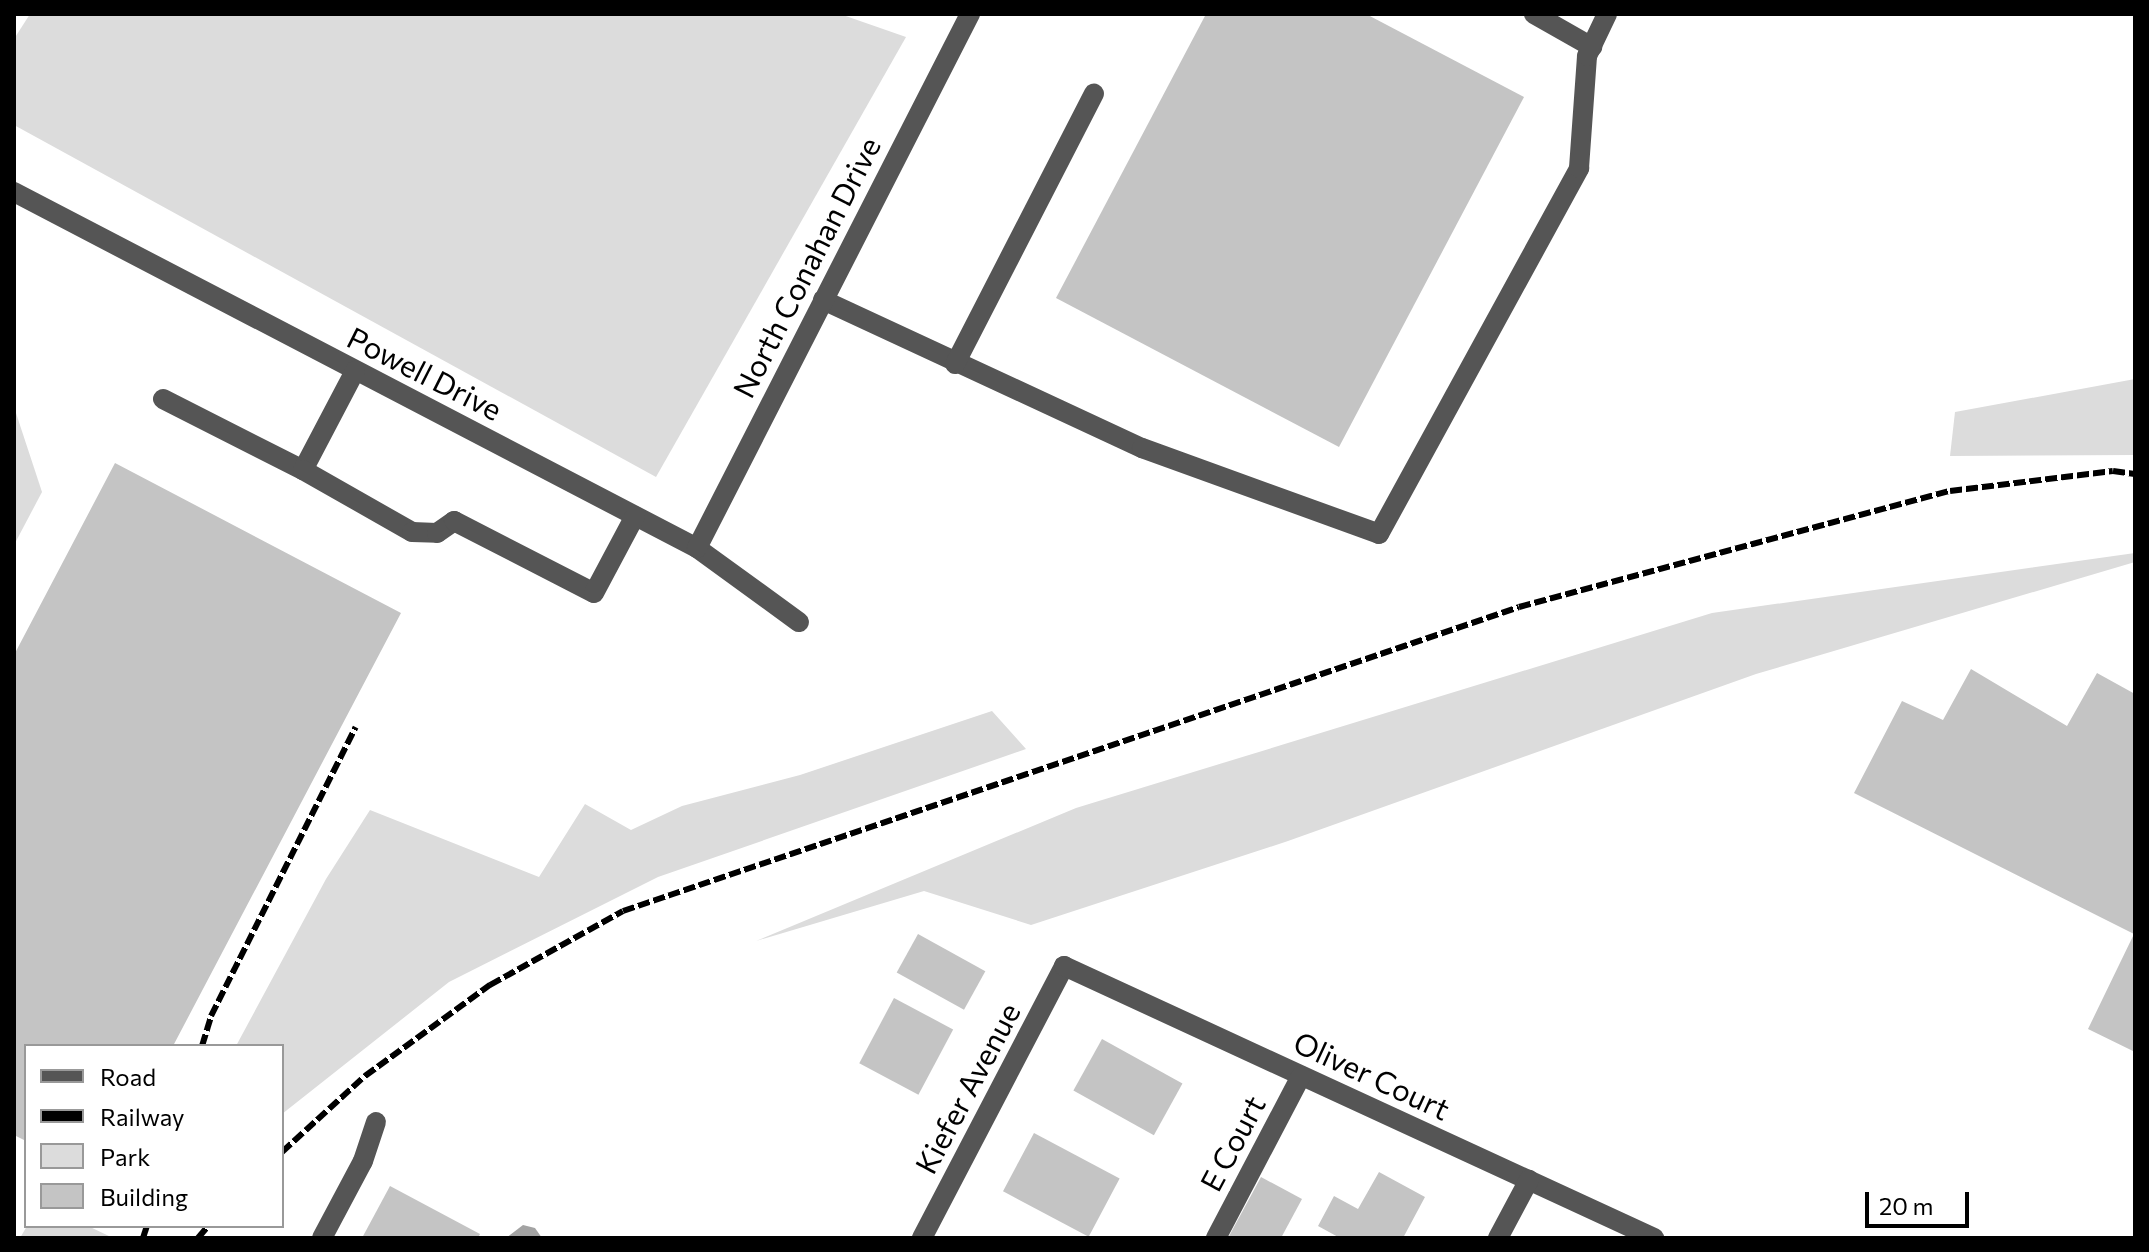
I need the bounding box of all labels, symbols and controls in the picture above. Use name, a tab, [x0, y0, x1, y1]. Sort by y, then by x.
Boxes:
street label: North Conahan Drive	[725, 131, 887, 403]
street label: Powell Drive	[342, 319, 508, 427]
street label: Kiefer Avenue	[907, 996, 1027, 1180]
street label: Oliver Court	[1288, 1023, 1456, 1127]
legend	[24, 1044, 284, 1228]
text: Road	[100, 1062, 156, 1091]
street label: E Court	[1192, 1089, 1272, 1197]
text: Railway	[100, 1102, 185, 1131]
text: Park	[100, 1142, 150, 1171]
scale bar	[1869, 1176, 1973, 1226]
text: Building	[100, 1182, 188, 1211]
text: 20 m	[1879, 1191, 1933, 1220]

